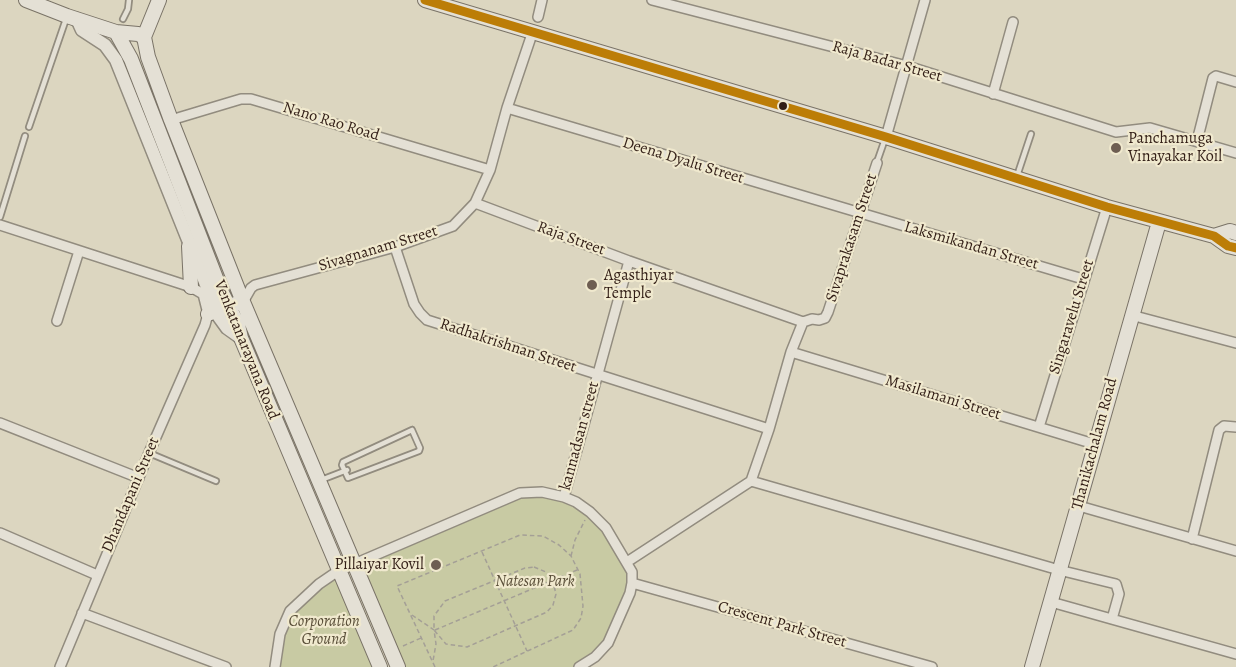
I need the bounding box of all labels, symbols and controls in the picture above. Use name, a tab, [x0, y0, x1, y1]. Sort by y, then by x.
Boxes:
street label: Raja Badar Street	[830, 37, 944, 87]
street label: Nano Rao Road	[280, 98, 382, 146]
unlabelled marker	[777, 100, 789, 112]
place label: Panchamuga Vinayakar Koil	[1128, 129, 1222, 167]
street label: Deena Dyalu Street	[620, 133, 746, 189]
marker: Panchamuga Vinayakar Koil	[1109, 141, 1123, 155]
street label: Sivaprakasam Street	[822, 171, 882, 305]
street label: Raja Street	[534, 218, 608, 260]
street label: Laksmikandan Street	[902, 218, 1040, 274]
street label: Sivagnanam Street	[316, 222, 440, 276]
street label: Singaravelu Street	[1045, 257, 1099, 377]
place label: Agasthiyar Temple	[604, 266, 674, 304]
street label: Venkatanarayana Road	[209, 277, 283, 423]
marker: Agasthiyar Temple	[585, 278, 599, 292]
street label: Radhakrishnan Street	[437, 315, 579, 377]
street label: Masilamani Street	[883, 371, 1003, 425]
street label: Thanikachalam Road	[1068, 376, 1122, 512]
street label: kannadsan street	[556, 380, 604, 492]
street label: Dhandapani Street	[98, 434, 164, 556]
place label: Pillaiyar Kovil	[335, 555, 424, 575]
marker: Pillaiyar Kovil	[429, 558, 443, 572]
park label: Natesan Park	[495, 572, 575, 592]
street label: Crescent Park Street	[716, 597, 848, 653]
park label: Corporation Ground	[288, 612, 360, 650]

